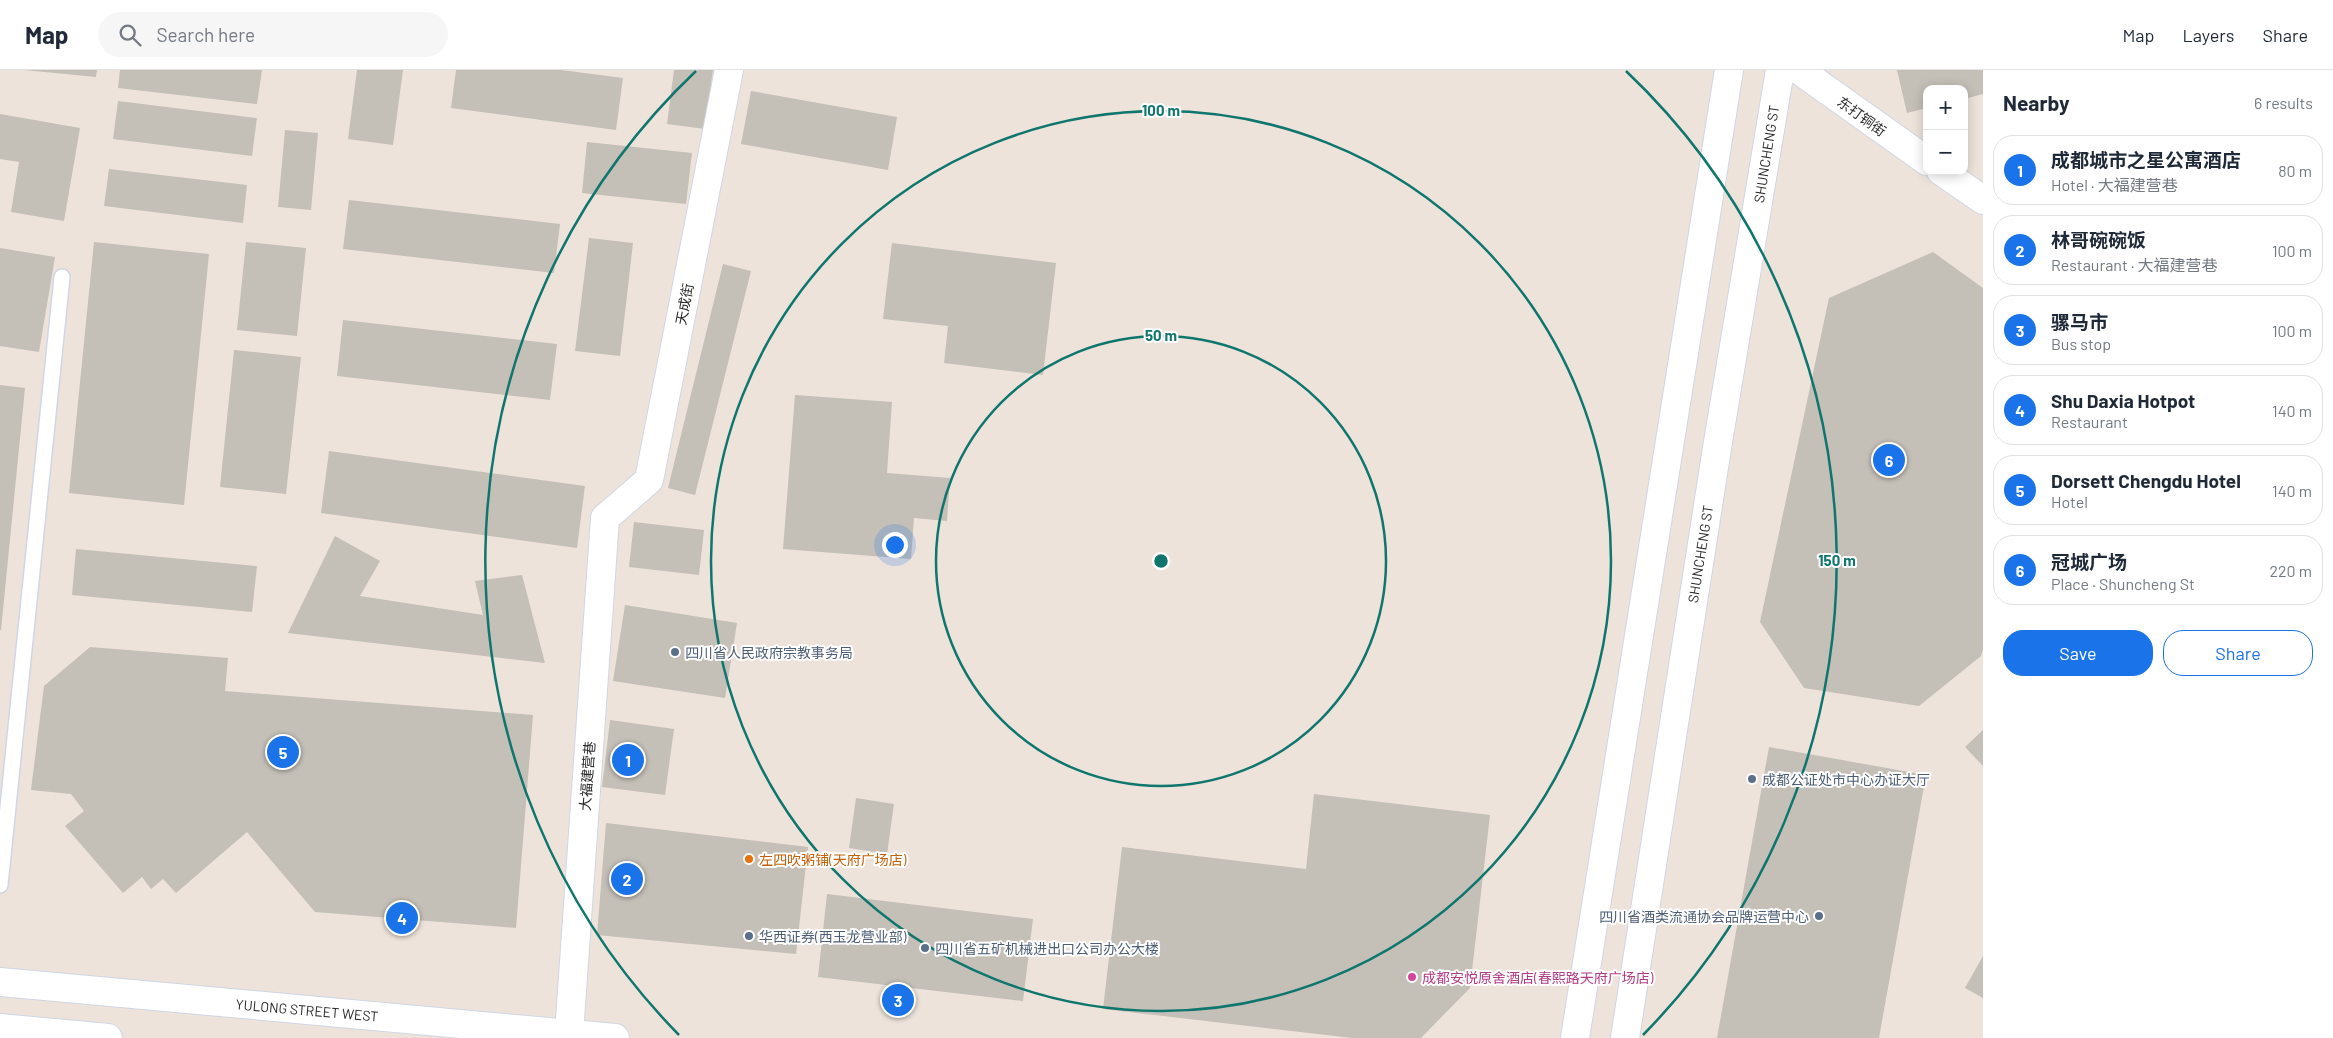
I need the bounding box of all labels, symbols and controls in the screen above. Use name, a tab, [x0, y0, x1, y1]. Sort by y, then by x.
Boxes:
search box	[98, 12, 448, 57]
text: Map	[25, 20, 68, 49]
icon: search	[116, 21, 144, 49]
text: Search here	[156, 23, 255, 46]
text: Map	[2122, 24, 2154, 46]
text: Layers	[2182, 24, 2235, 46]
text: Share	[2263, 24, 2308, 46]
map controls	[1923, 85, 1968, 175]
button: +	[1923, 85, 1968, 130]
text: Nearby	[2003, 90, 2069, 115]
street label: 东打铜街	[1834, 93, 1890, 139]
text: 6 results	[2254, 93, 2313, 112]
text: 100 m	[1142, 101, 1180, 119]
street label: SHUNCHENG ST	[1750, 104, 1782, 204]
button: −	[1923, 130, 1968, 175]
text: 成都城市之星公寓酒店	[2051, 148, 2241, 171]
text: 1	[2017, 161, 2023, 180]
text: 80 m	[2278, 161, 2312, 180]
text: Hotel · 大福建营巷	[2051, 175, 2178, 194]
text: 林哥碗碗饭	[2051, 228, 2146, 251]
text: 2	[2016, 241, 2024, 260]
text: 100 m	[2272, 241, 2312, 260]
text: Restaurant · 大福建营巷	[2051, 255, 2218, 274]
street label: 天成街	[672, 282, 696, 326]
text: 骡马市	[2051, 310, 2108, 333]
text: 3	[2016, 321, 2024, 340]
text: 100 m	[2272, 321, 2312, 340]
text: 50 m	[1145, 326, 1177, 344]
text: Bus stop	[2051, 334, 2111, 353]
text: Shu Daxia Hotpot	[2051, 389, 2195, 412]
text: 4	[2015, 401, 2025, 420]
text: 140 m	[2272, 401, 2312, 420]
text: Restaurant	[2051, 412, 2128, 431]
pin: 6	[1873, 441, 1905, 479]
text: Dorsett Chengdu Hotel	[2051, 469, 2241, 492]
text: 5	[2016, 481, 2024, 500]
text: 140 m	[2272, 481, 2312, 500]
text: Hotel	[2051, 492, 2088, 511]
street label: SHUNCHENG ST	[1684, 504, 1716, 604]
your location	[882, 532, 908, 558]
text: 冠城广场	[2051, 550, 2127, 573]
text: 150 m	[1818, 551, 1856, 569]
centre of rings	[1152, 552, 1170, 570]
text: 6	[2016, 561, 2024, 580]
text: 220 m	[2269, 561, 2312, 580]
text: Place · Shuncheng St	[2051, 574, 2195, 593]
button: Save	[2003, 630, 2153, 676]
button: Share	[2163, 630, 2313, 676]
place label: 四川省人民政府宗教事务局	[685, 644, 853, 661]
marker: 四川省人民政府宗教事务局	[669, 646, 681, 658]
pin: 5	[267, 733, 299, 771]
street label: 大福建营巷	[576, 740, 598, 812]
pin: 1	[612, 741, 644, 779]
place label: 成都公证处市中心办证大厅	[1762, 771, 1930, 788]
marker: 成都公证处市中心办证大厅	[1746, 773, 1758, 785]
place label: 左四吹粥铺(天府广场店)	[759, 851, 907, 868]
marker: 左四吹粥铺(天府广场店)	[743, 853, 755, 865]
pin: 2	[611, 860, 643, 898]
pin: 4	[386, 899, 418, 937]
place label: 四川省酒类流通协会品牌运营中心	[1599, 908, 1809, 925]
marker: 四川省酒类流通协会品牌运营中心	[1813, 910, 1825, 922]
place label: 华西证券(西玉龙营业部)	[759, 928, 907, 945]
marker: 华西证券(西玉龙营业部)	[743, 930, 755, 942]
place label: 四川省五矿机械进出口公司办公大楼	[935, 940, 1159, 957]
marker: 四川省五矿机械进出口公司办公大楼	[919, 942, 931, 954]
place label: 成都安悦原舍酒店(春熙路天府广场店)	[1422, 969, 1654, 986]
marker: 成都安悦原舍酒店(春熙路天府广场店)	[1406, 971, 1418, 983]
pin: 3	[882, 981, 914, 1019]
street label: YULONG STREET WEST	[235, 995, 379, 1025]

